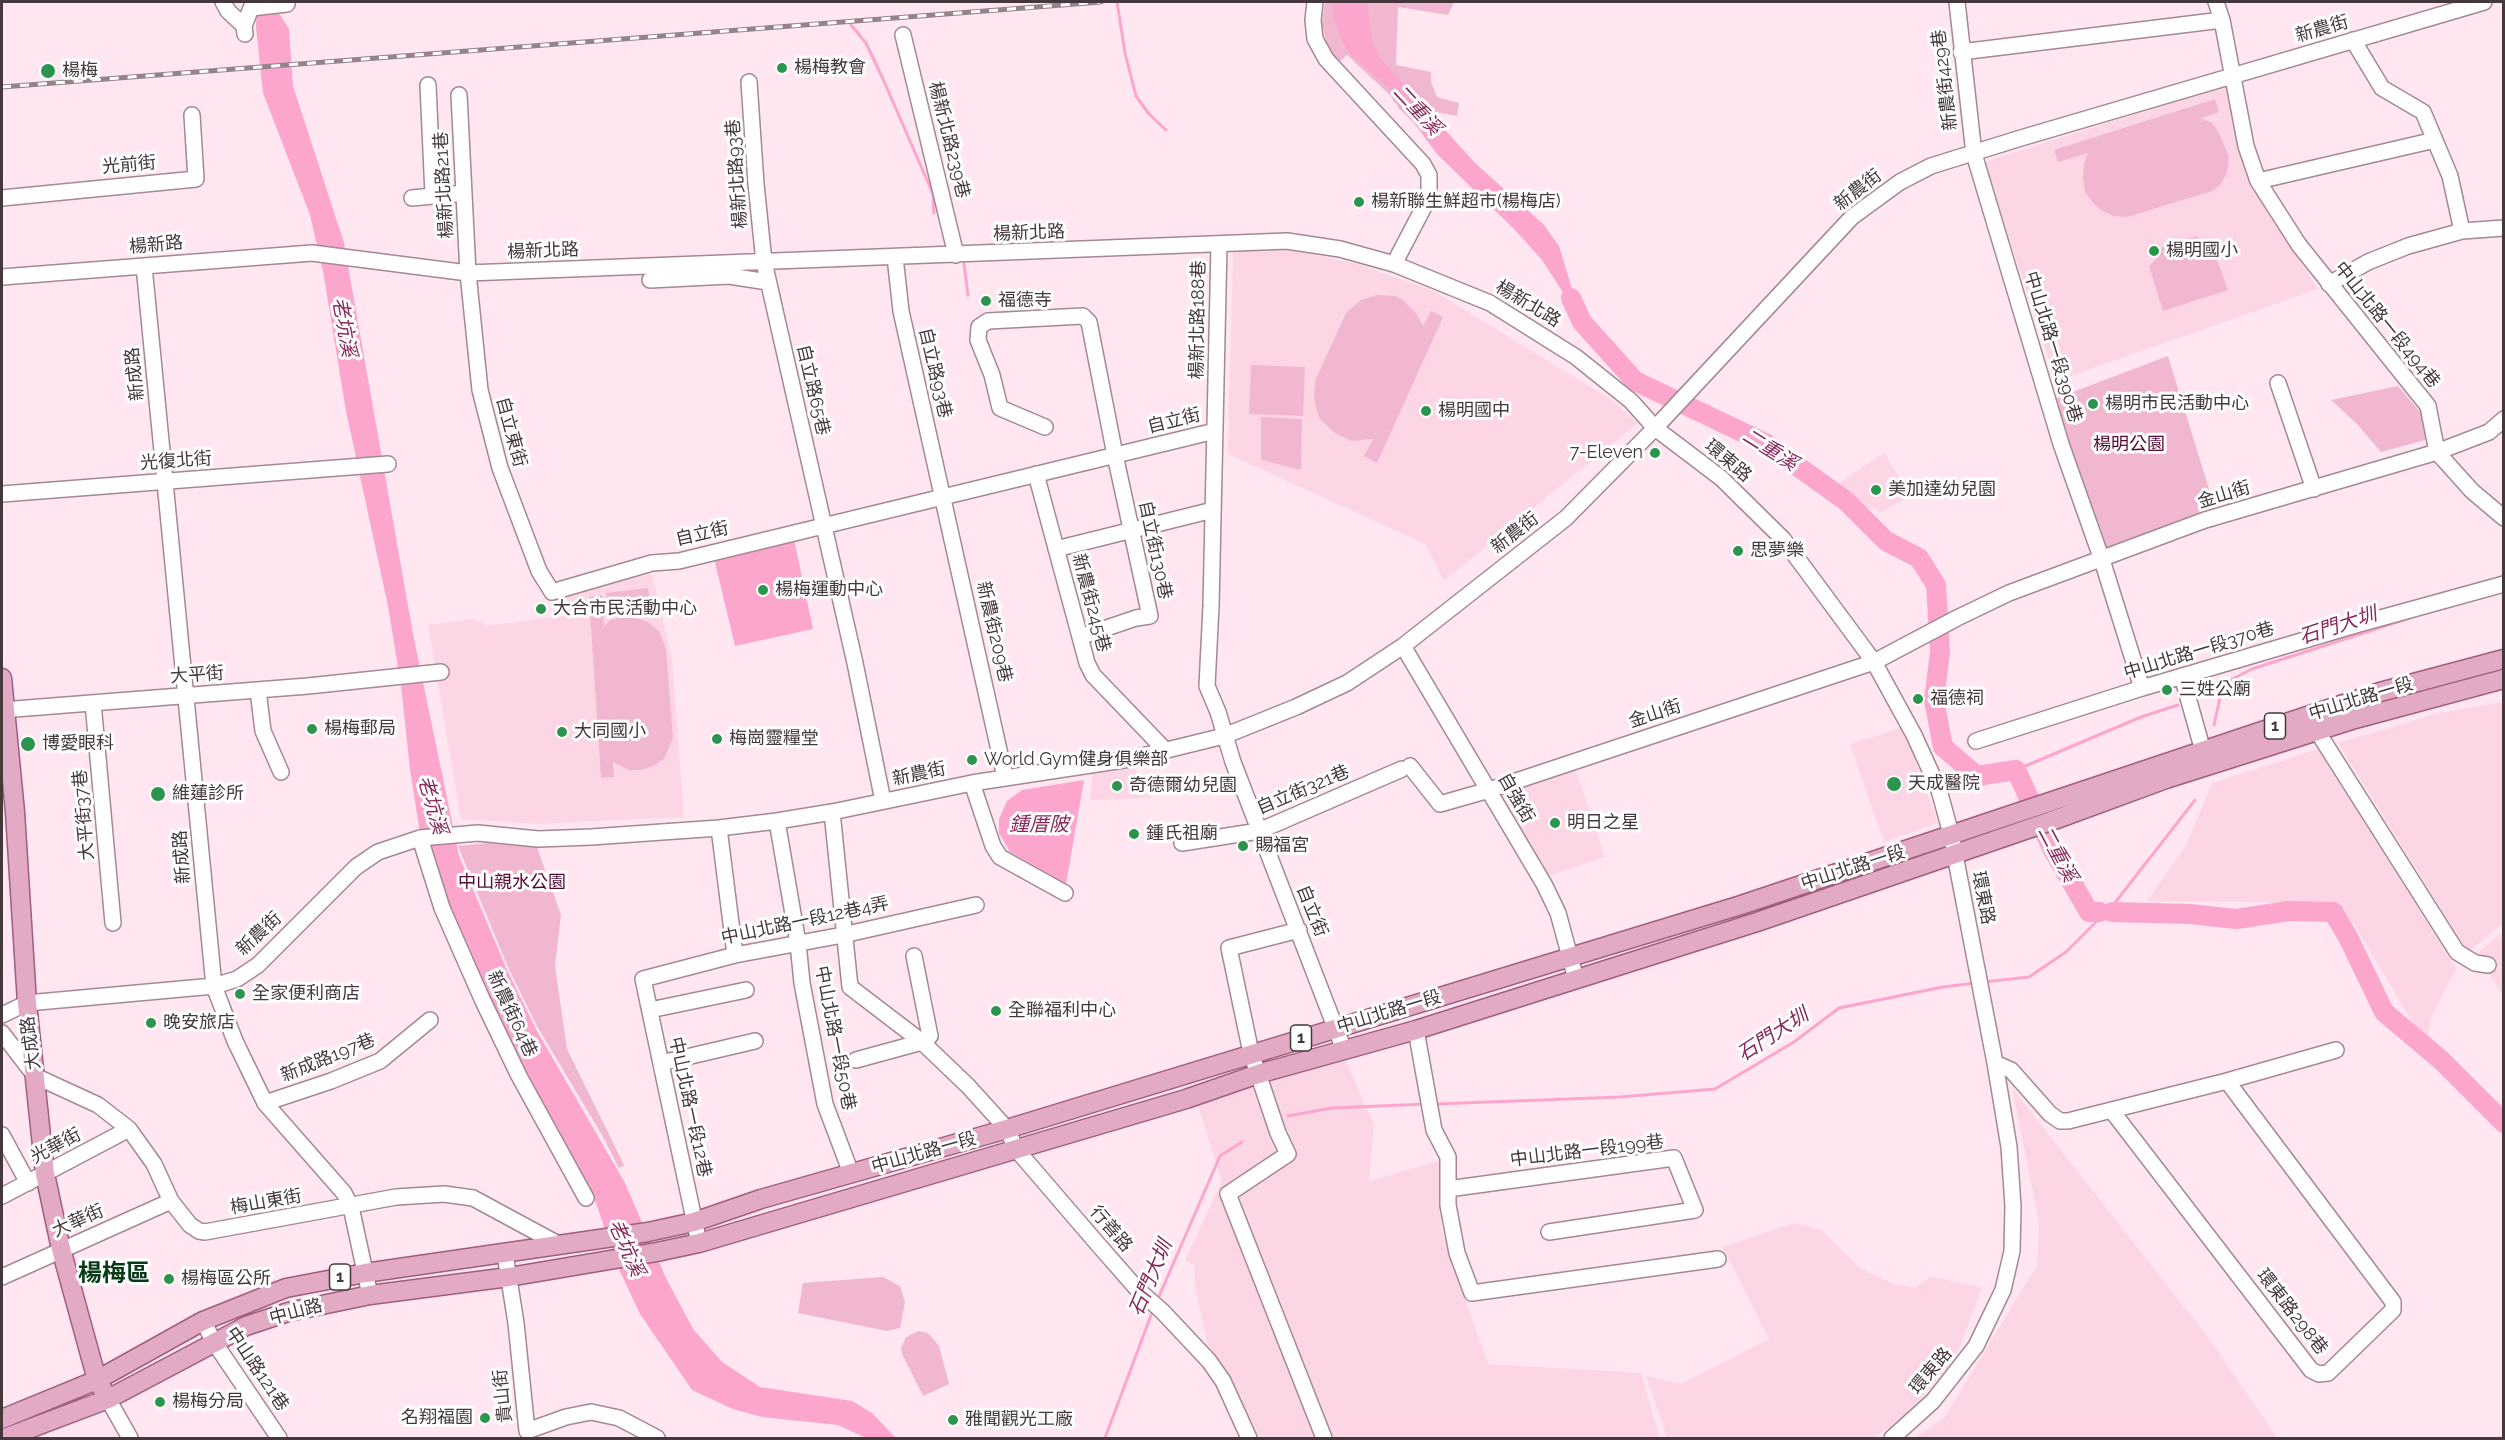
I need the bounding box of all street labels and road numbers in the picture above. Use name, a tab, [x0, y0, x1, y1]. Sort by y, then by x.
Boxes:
street label: 新農街	[2293, 11, 2351, 47]
street label: 新農街429巷	[1928, 28, 1962, 132]
street label: 楊新北路239巷	[924, 79, 974, 201]
street label: 楊新北路93巷	[722, 118, 752, 230]
street label: 楊新北路21巷	[430, 131, 458, 239]
street label: 光前街	[101, 152, 157, 178]
street label: 新農街	[1830, 165, 1886, 215]
street label: 楊新北路	[993, 221, 1065, 245]
street label: 楊新路	[128, 232, 184, 258]
street label: 楊新北路	[507, 239, 579, 263]
street label: 中山北路一段494巷	[2329, 258, 2445, 392]
street label: 楊新北路188巷	[1186, 260, 1210, 380]
street label: 中山北路一段390巷	[2020, 269, 2086, 425]
street label: 楊新北路	[1492, 276, 1564, 332]
street label: 自立路93巷	[914, 326, 956, 420]
street label: 自立路65巷	[792, 342, 834, 438]
street label: 新成路	[121, 346, 149, 402]
street label: 自立東街	[491, 394, 531, 470]
street label: 自立街	[1145, 404, 1203, 438]
street label: 環東路	[1700, 435, 1756, 487]
street label: 光復北街	[139, 448, 213, 474]
street label: 金山街	[2195, 477, 2253, 513]
street label: 自立街130巷	[1134, 499, 1176, 601]
street label: 新農街	[1487, 508, 1543, 558]
street label: 自立街	[673, 517, 731, 551]
street label: 新農街245巷	[1067, 551, 1115, 655]
street label: 新農街209巷	[972, 579, 1016, 685]
street label: 中山北路一段370巷	[2121, 618, 2277, 684]
street label: 大平街	[169, 662, 225, 688]
street label: 中山北路一段	[2306, 673, 2416, 725]
street label: 金山街	[1626, 695, 1684, 733]
road number: 1	[2264, 713, 2286, 739]
street label: 新農街	[890, 758, 948, 790]
street label: 自立街321巷	[1253, 761, 1353, 819]
street label: 大平街37巷	[69, 769, 99, 861]
street label: 自強街	[1493, 769, 1539, 827]
street label: 新成路	[169, 829, 195, 885]
street label: 中山北路一段	[1798, 841, 1908, 895]
street label: 環東路	[1967, 869, 1999, 927]
street label: 自立街	[1292, 882, 1332, 940]
street label: 中山北路一段12巷4弄	[719, 893, 891, 949]
street label: 新農街	[232, 908, 286, 960]
street label: 中山北路一段50巷	[810, 964, 860, 1112]
street label: 新農街64巷	[483, 967, 541, 1061]
street label: 中山北路一段	[1334, 986, 1444, 1038]
street label: 大成路	[17, 1015, 45, 1071]
road number: 1	[1290, 1025, 1312, 1051]
street label: 新成路197巷	[278, 1029, 378, 1087]
street label: 中山北路一段12巷	[665, 1035, 715, 1179]
street label: 光華街	[27, 1124, 85, 1168]
street label: 中山北路一段	[869, 1128, 979, 1178]
street label: 中山北路一段199巷	[1509, 1131, 1665, 1171]
street label: 梅山東街	[229, 1185, 303, 1219]
street label: 大華街	[49, 1200, 107, 1242]
street label: 行善路	[1085, 1202, 1137, 1256]
road number: 1	[330, 1264, 350, 1290]
street label: 環東路298巷	[2252, 1265, 2332, 1359]
street label: 中山路	[267, 1295, 325, 1329]
street label: 中山路121巷	[221, 1323, 293, 1415]
street label: 環東路	[1905, 1343, 1957, 1399]
street label: 貴山街	[489, 1368, 517, 1424]

